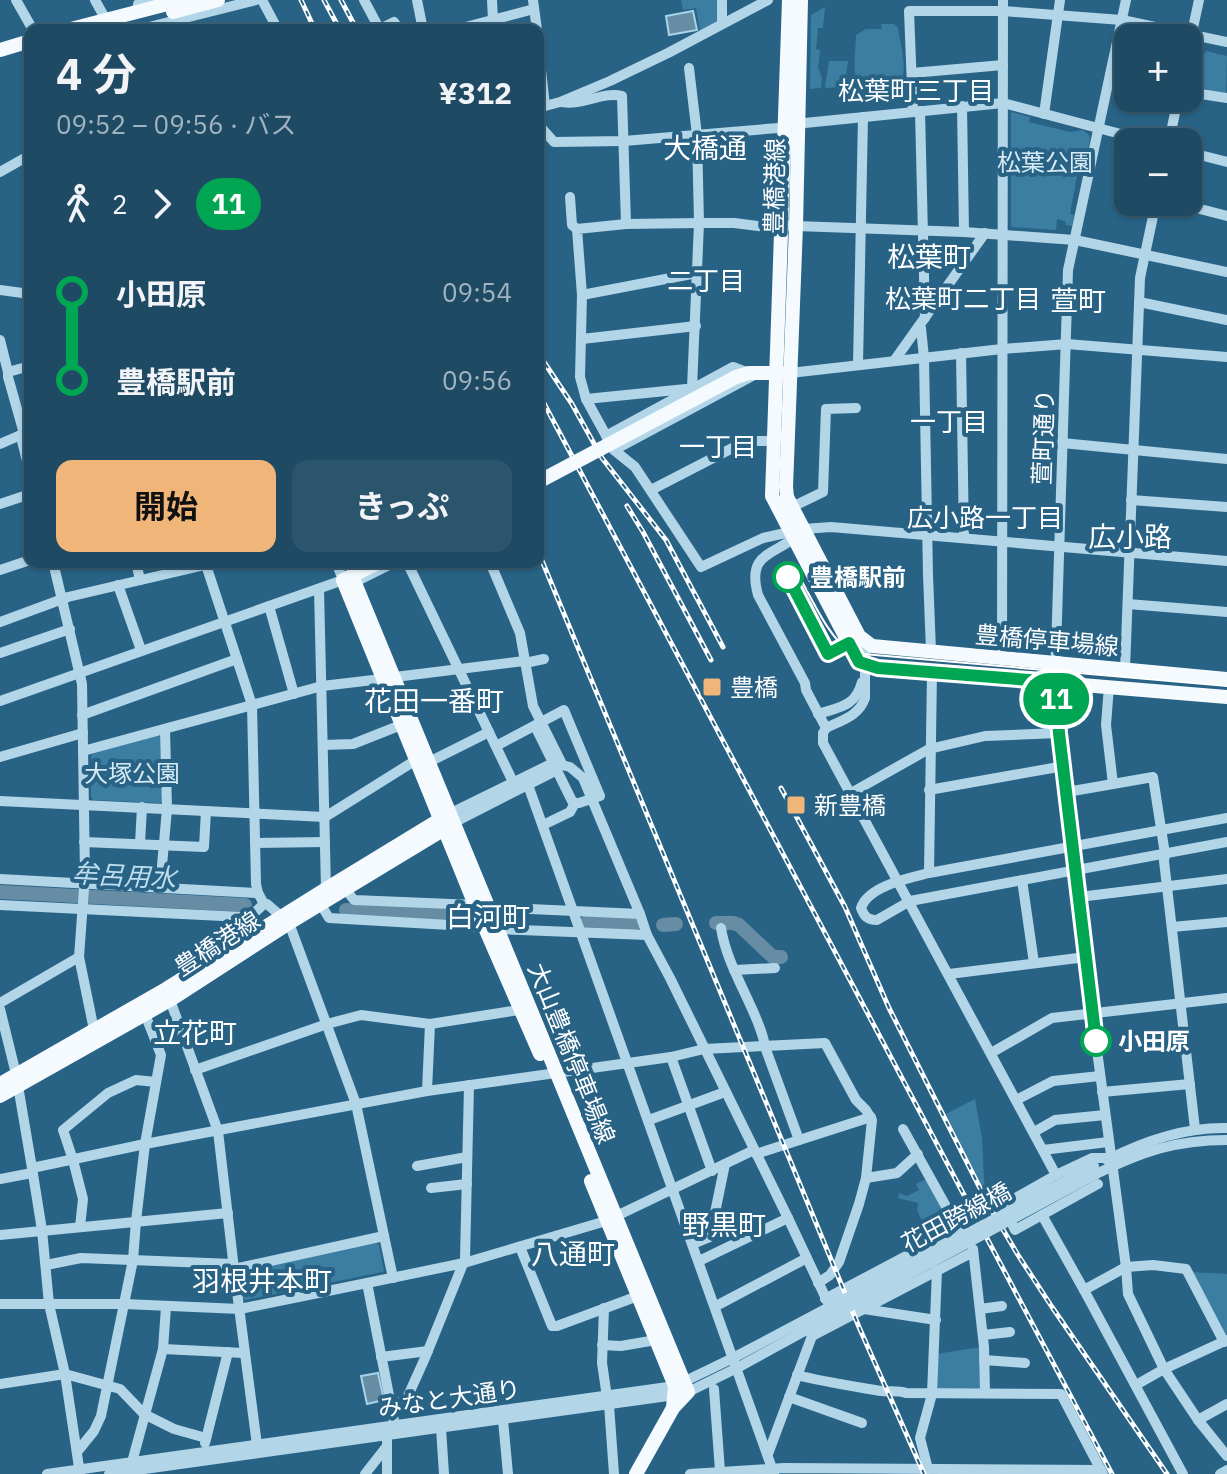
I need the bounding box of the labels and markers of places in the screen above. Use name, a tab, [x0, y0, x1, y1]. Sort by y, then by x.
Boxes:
place label: 豊橋駅前	[810, 561, 906, 593]
marker: 豊橋駅前	[773, 562, 803, 592]
place label: 豊橋	[730, 671, 778, 703]
marker: 豊橋	[701, 676, 723, 698]
place label: 新豊橋	[814, 789, 886, 821]
marker: 新豊橋	[785, 794, 807, 816]
place label: 小田原	[1118, 1025, 1190, 1057]
marker: 小田原	[1081, 1026, 1111, 1056]

